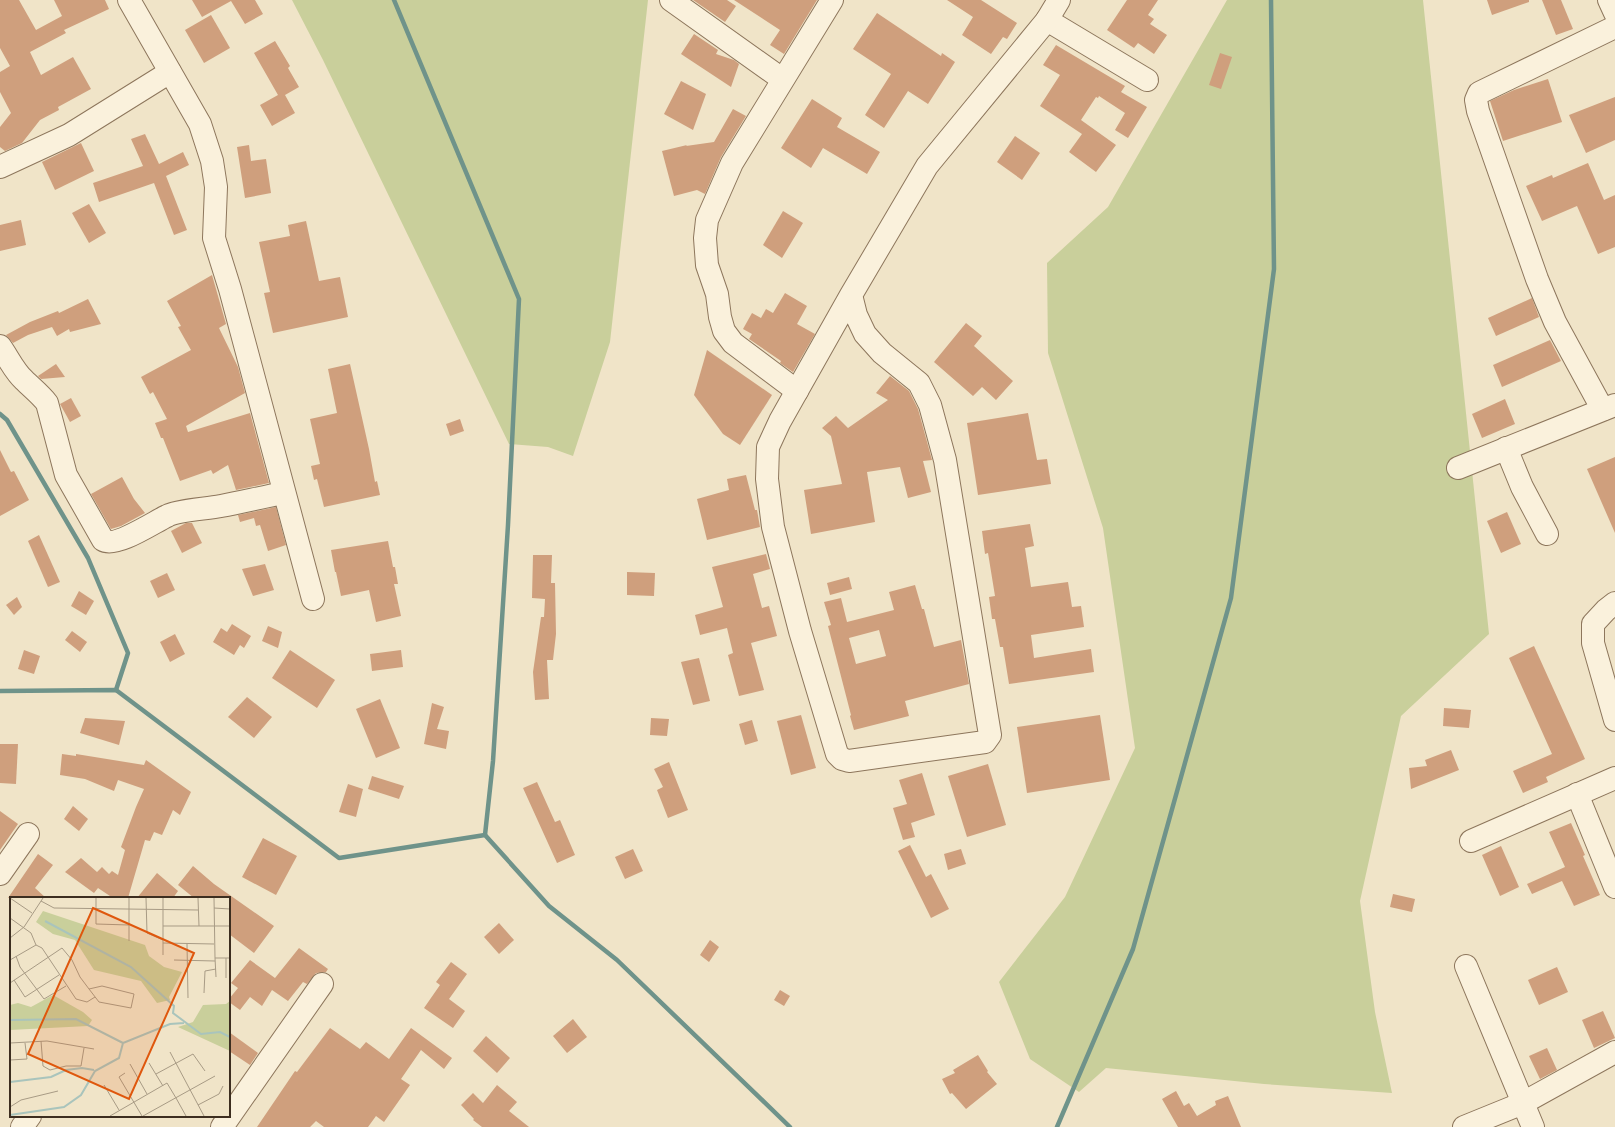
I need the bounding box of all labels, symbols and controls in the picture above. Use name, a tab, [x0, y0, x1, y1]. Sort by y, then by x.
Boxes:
inset map	[10, 897, 230, 1117]

